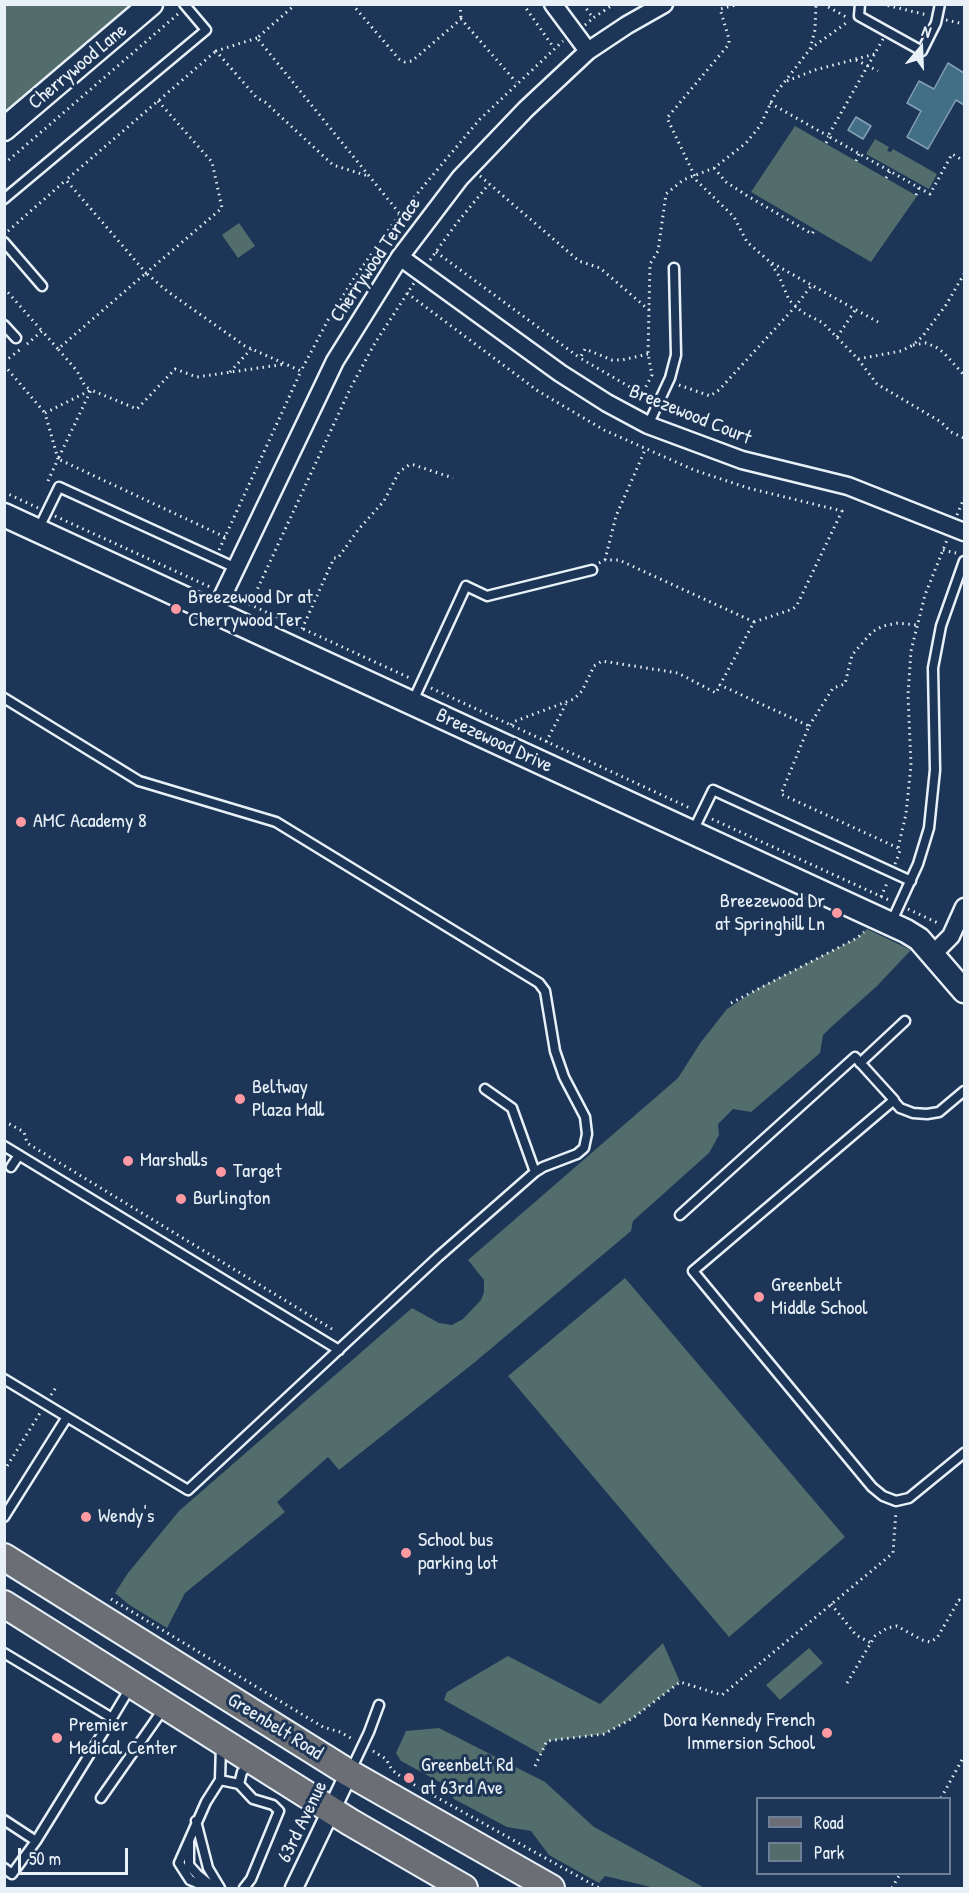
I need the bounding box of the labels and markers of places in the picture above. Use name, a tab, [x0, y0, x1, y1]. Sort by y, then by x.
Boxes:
place label: Breezewood Dr at Cherrywood Ter	[188, 586, 313, 633]
marker: Breezewood Dr at Cherrywood Ter	[169, 602, 183, 616]
place label: AMC Academy 8	[33, 810, 147, 834]
marker: AMC Academy 8	[14, 815, 28, 829]
place label: Breezewood Dr at Springhill Ln	[715, 890, 825, 937]
marker: Breezewood Dr at Springhill Ln	[830, 906, 844, 920]
place label: Beltway Plaza Mall	[252, 1076, 324, 1123]
marker: Beltway Plaza Mall	[233, 1092, 247, 1106]
place label: Marshalls	[140, 1149, 208, 1173]
marker: Marshalls	[121, 1154, 135, 1168]
place label: Target	[233, 1160, 282, 1184]
marker: Target	[214, 1165, 228, 1179]
place label: Burlington	[193, 1187, 271, 1211]
marker: Burlington	[174, 1192, 188, 1206]
place label: Greenbelt Middle School	[771, 1274, 868, 1321]
marker: Greenbelt Middle School	[752, 1290, 766, 1304]
place label: Wendy's	[98, 1505, 155, 1529]
marker: Wendy's	[79, 1510, 93, 1524]
place label: School bus parking lot	[418, 1529, 498, 1576]
marker: School bus parking lot	[399, 1546, 413, 1560]
place label: Dora Kennedy French Immersion School	[664, 1709, 815, 1756]
place label: Premier Medical Center	[69, 1714, 177, 1761]
marker: Dora Kennedy French Immersion School	[820, 1726, 834, 1740]
marker: Premier Medical Center	[50, 1731, 64, 1745]
place label: Greenbelt Rd at 63rd Ave	[421, 1754, 513, 1801]
marker: Greenbelt Rd at 63rd Ave	[402, 1771, 416, 1785]

